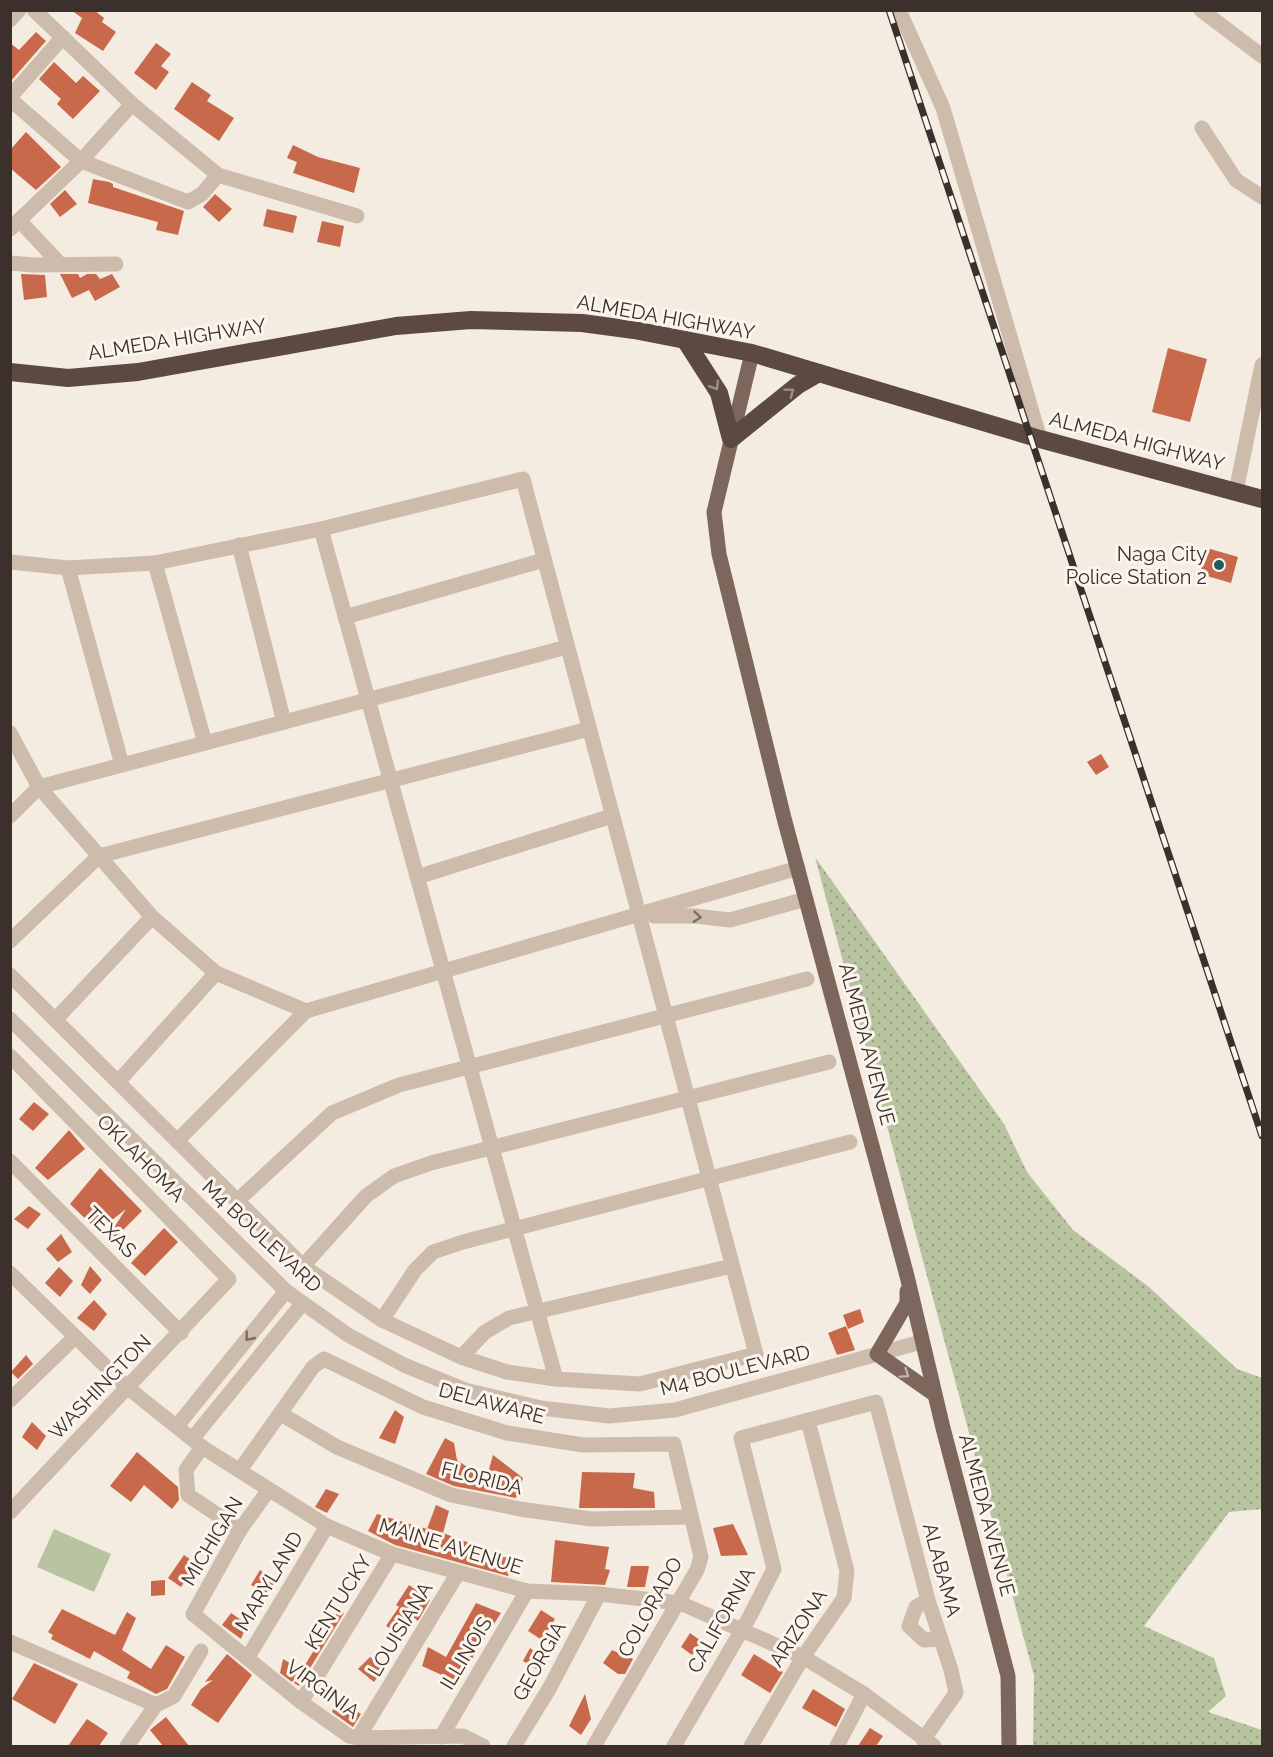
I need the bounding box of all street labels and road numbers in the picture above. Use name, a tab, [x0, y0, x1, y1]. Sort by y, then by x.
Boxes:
street label: ALMEDA HIGHWAY	[575, 290, 757, 344]
street label: ALMEDA HIGHWAY	[86, 313, 268, 365]
street label: ALMEDA HIGHWAY	[1047, 406, 1227, 476]
street label: ALMEDA AVENUE	[834, 960, 900, 1128]
street label: OKLAHOMA	[92, 1109, 190, 1207]
street label: M4 BOULEVARD	[197, 1175, 327, 1297]
street label: TEXAS	[80, 1201, 142, 1263]
street label: WASHINGTON	[44, 1330, 156, 1444]
street label: M4 BOULEVARD	[657, 1340, 813, 1400]
street label: DELAWARE	[436, 1377, 548, 1429]
street label: ALMEDA AVENUE	[954, 1431, 1020, 1599]
street label: FLORIDA	[439, 1456, 526, 1500]
street label: MICHIGAN	[176, 1492, 248, 1590]
street label: MAINE AVENUE	[376, 1513, 526, 1579]
street label: ALABAMA	[918, 1520, 966, 1620]
street label: MARYLAND	[230, 1527, 308, 1635]
street label: KENTUCKY	[299, 1550, 377, 1654]
street label: COLORADO	[613, 1553, 687, 1661]
street label: CALIFORNIA	[682, 1563, 760, 1677]
street label: LOUISIANA	[362, 1577, 438, 1681]
street label: ARIZONA	[764, 1584, 832, 1671]
street label: ILLINOIS	[435, 1612, 497, 1694]
street label: GEORGIA	[507, 1617, 571, 1705]
street label: VIRGINIA	[282, 1654, 365, 1724]

